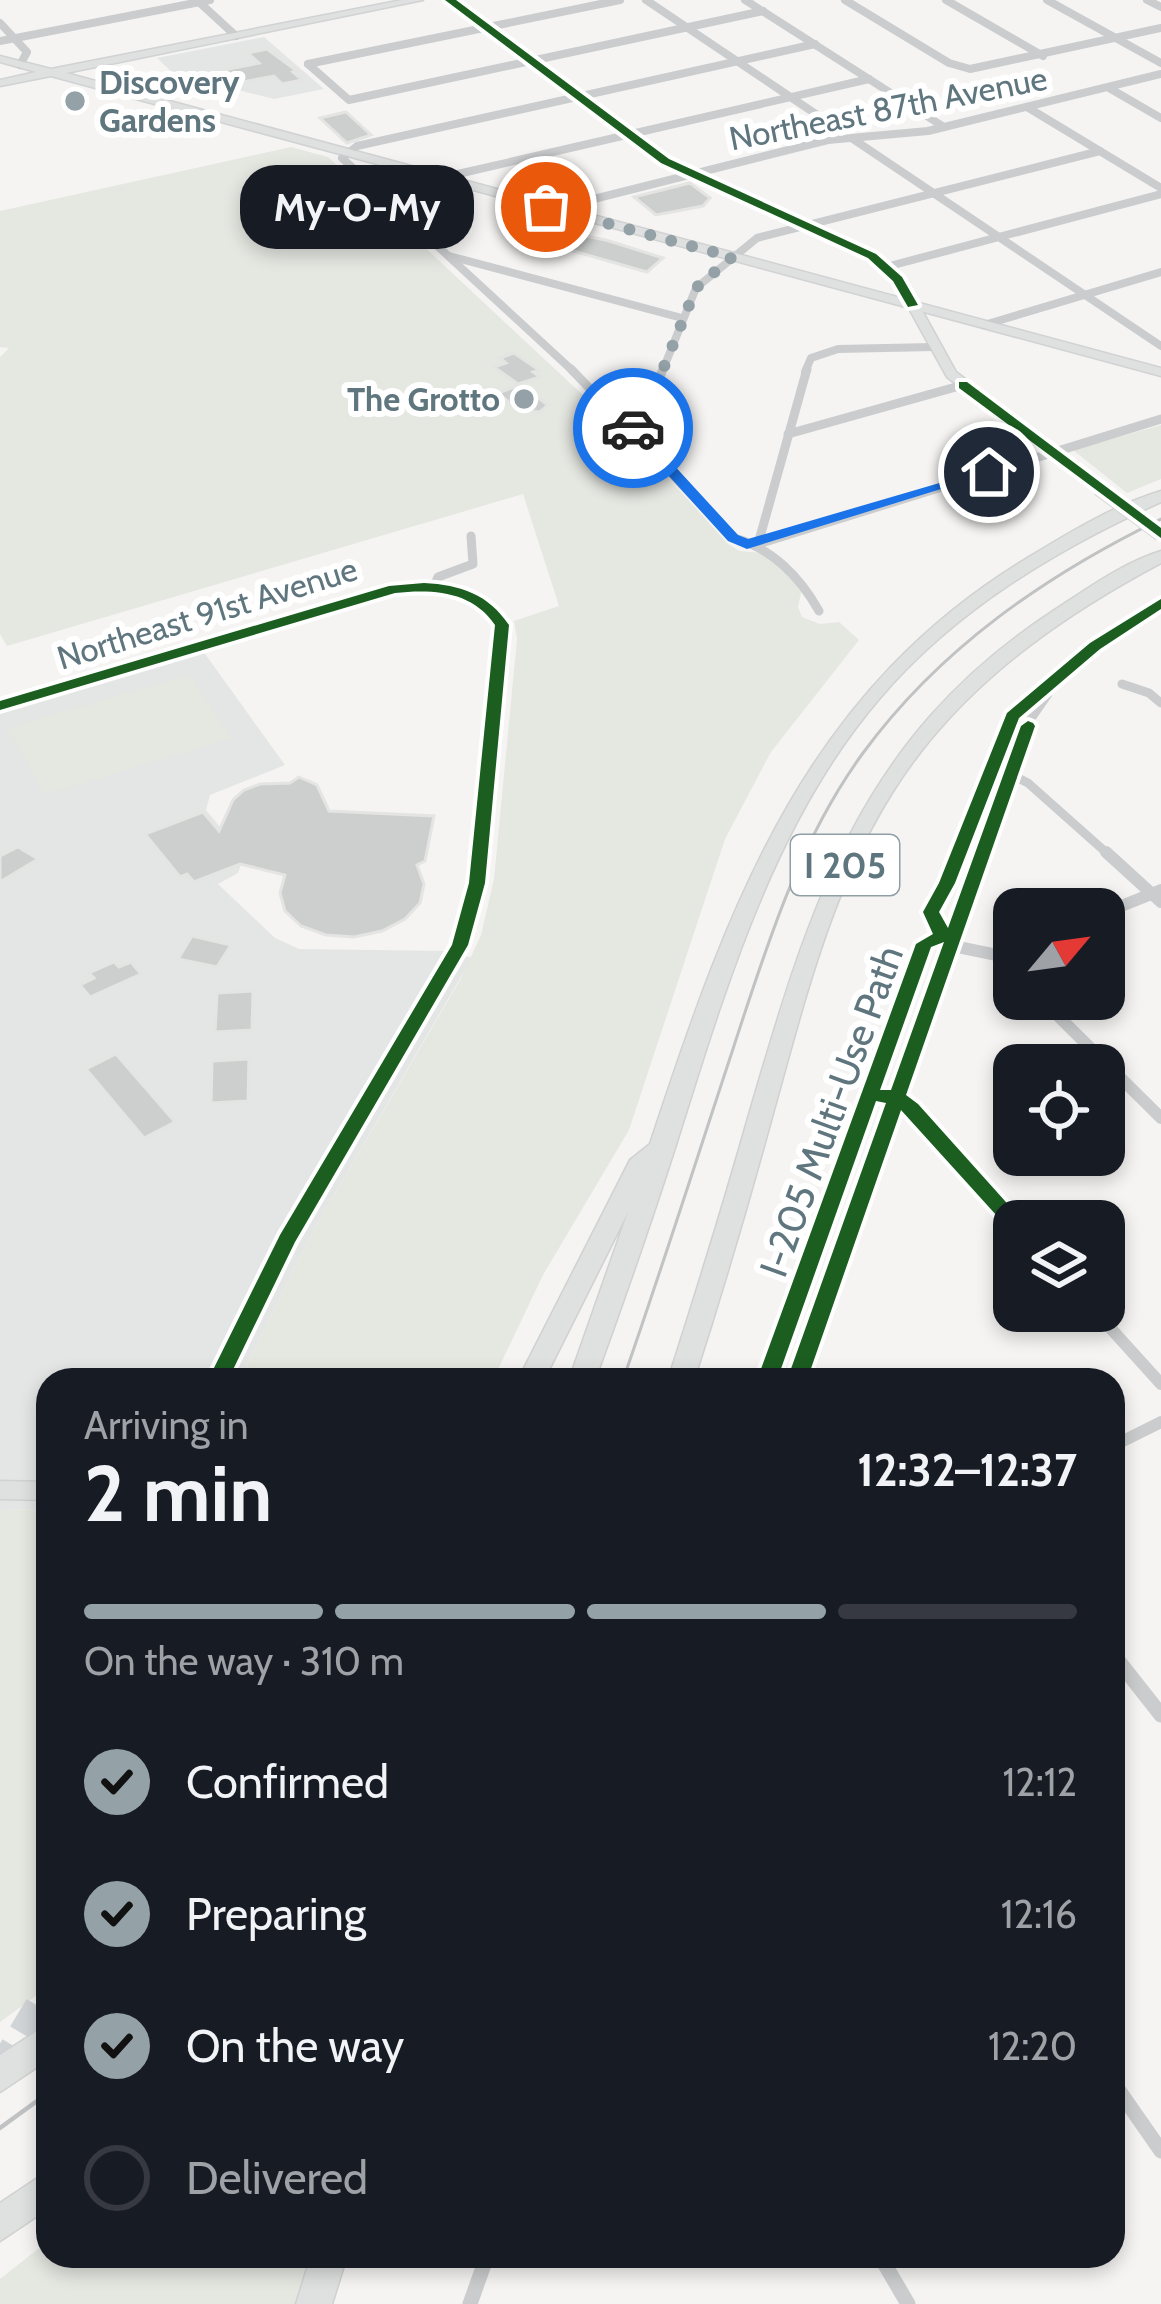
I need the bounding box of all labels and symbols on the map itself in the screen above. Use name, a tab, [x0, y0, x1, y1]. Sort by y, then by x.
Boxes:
street label: Northeast 87th Avenue	[726, 58, 1050, 158]
place label: Discovery Gardens	[99, 62, 240, 140]
marker: Discovery Gardens	[62, 88, 88, 114]
pin	[495, 156, 597, 258]
callout: My-O-My	[240, 165, 474, 249]
courier	[573, 368, 693, 488]
place label: The Grotto	[347, 379, 500, 419]
marker: The Grotto	[511, 386, 537, 412]
pin	[938, 421, 1040, 523]
street label: Northeast 91st Avenue	[52, 548, 362, 678]
road number: I 205	[791, 835, 899, 895]
north arrow	[993, 888, 1125, 1020]
street label: I-205 Multi-Use Path	[749, 939, 913, 1283]

